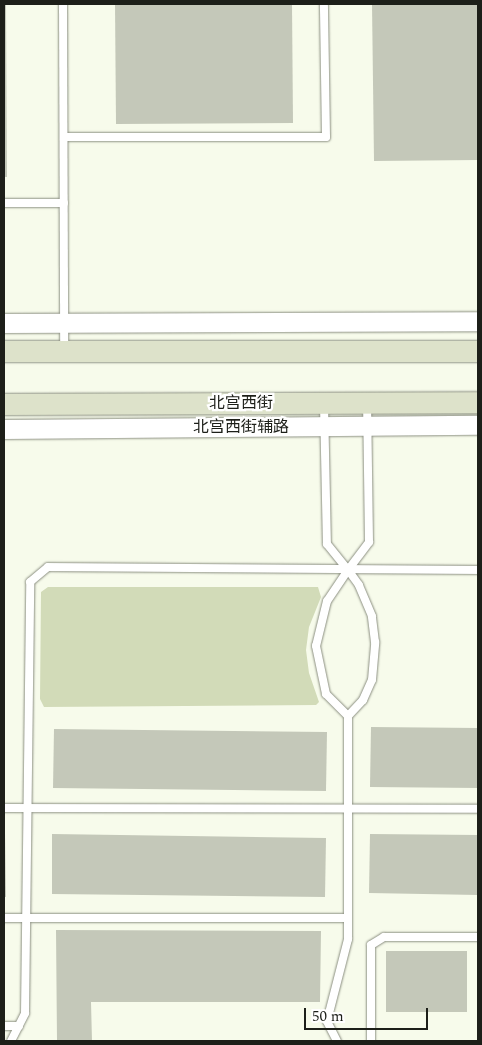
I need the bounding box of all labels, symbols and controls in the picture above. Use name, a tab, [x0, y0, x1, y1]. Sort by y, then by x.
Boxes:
street label: 北宫西街	[209, 393, 273, 413]
street label: 北宫西街辅路	[193, 417, 289, 437]
scale bar	[307, 998, 431, 1030]
text: 50 m	[312, 1005, 344, 1028]

